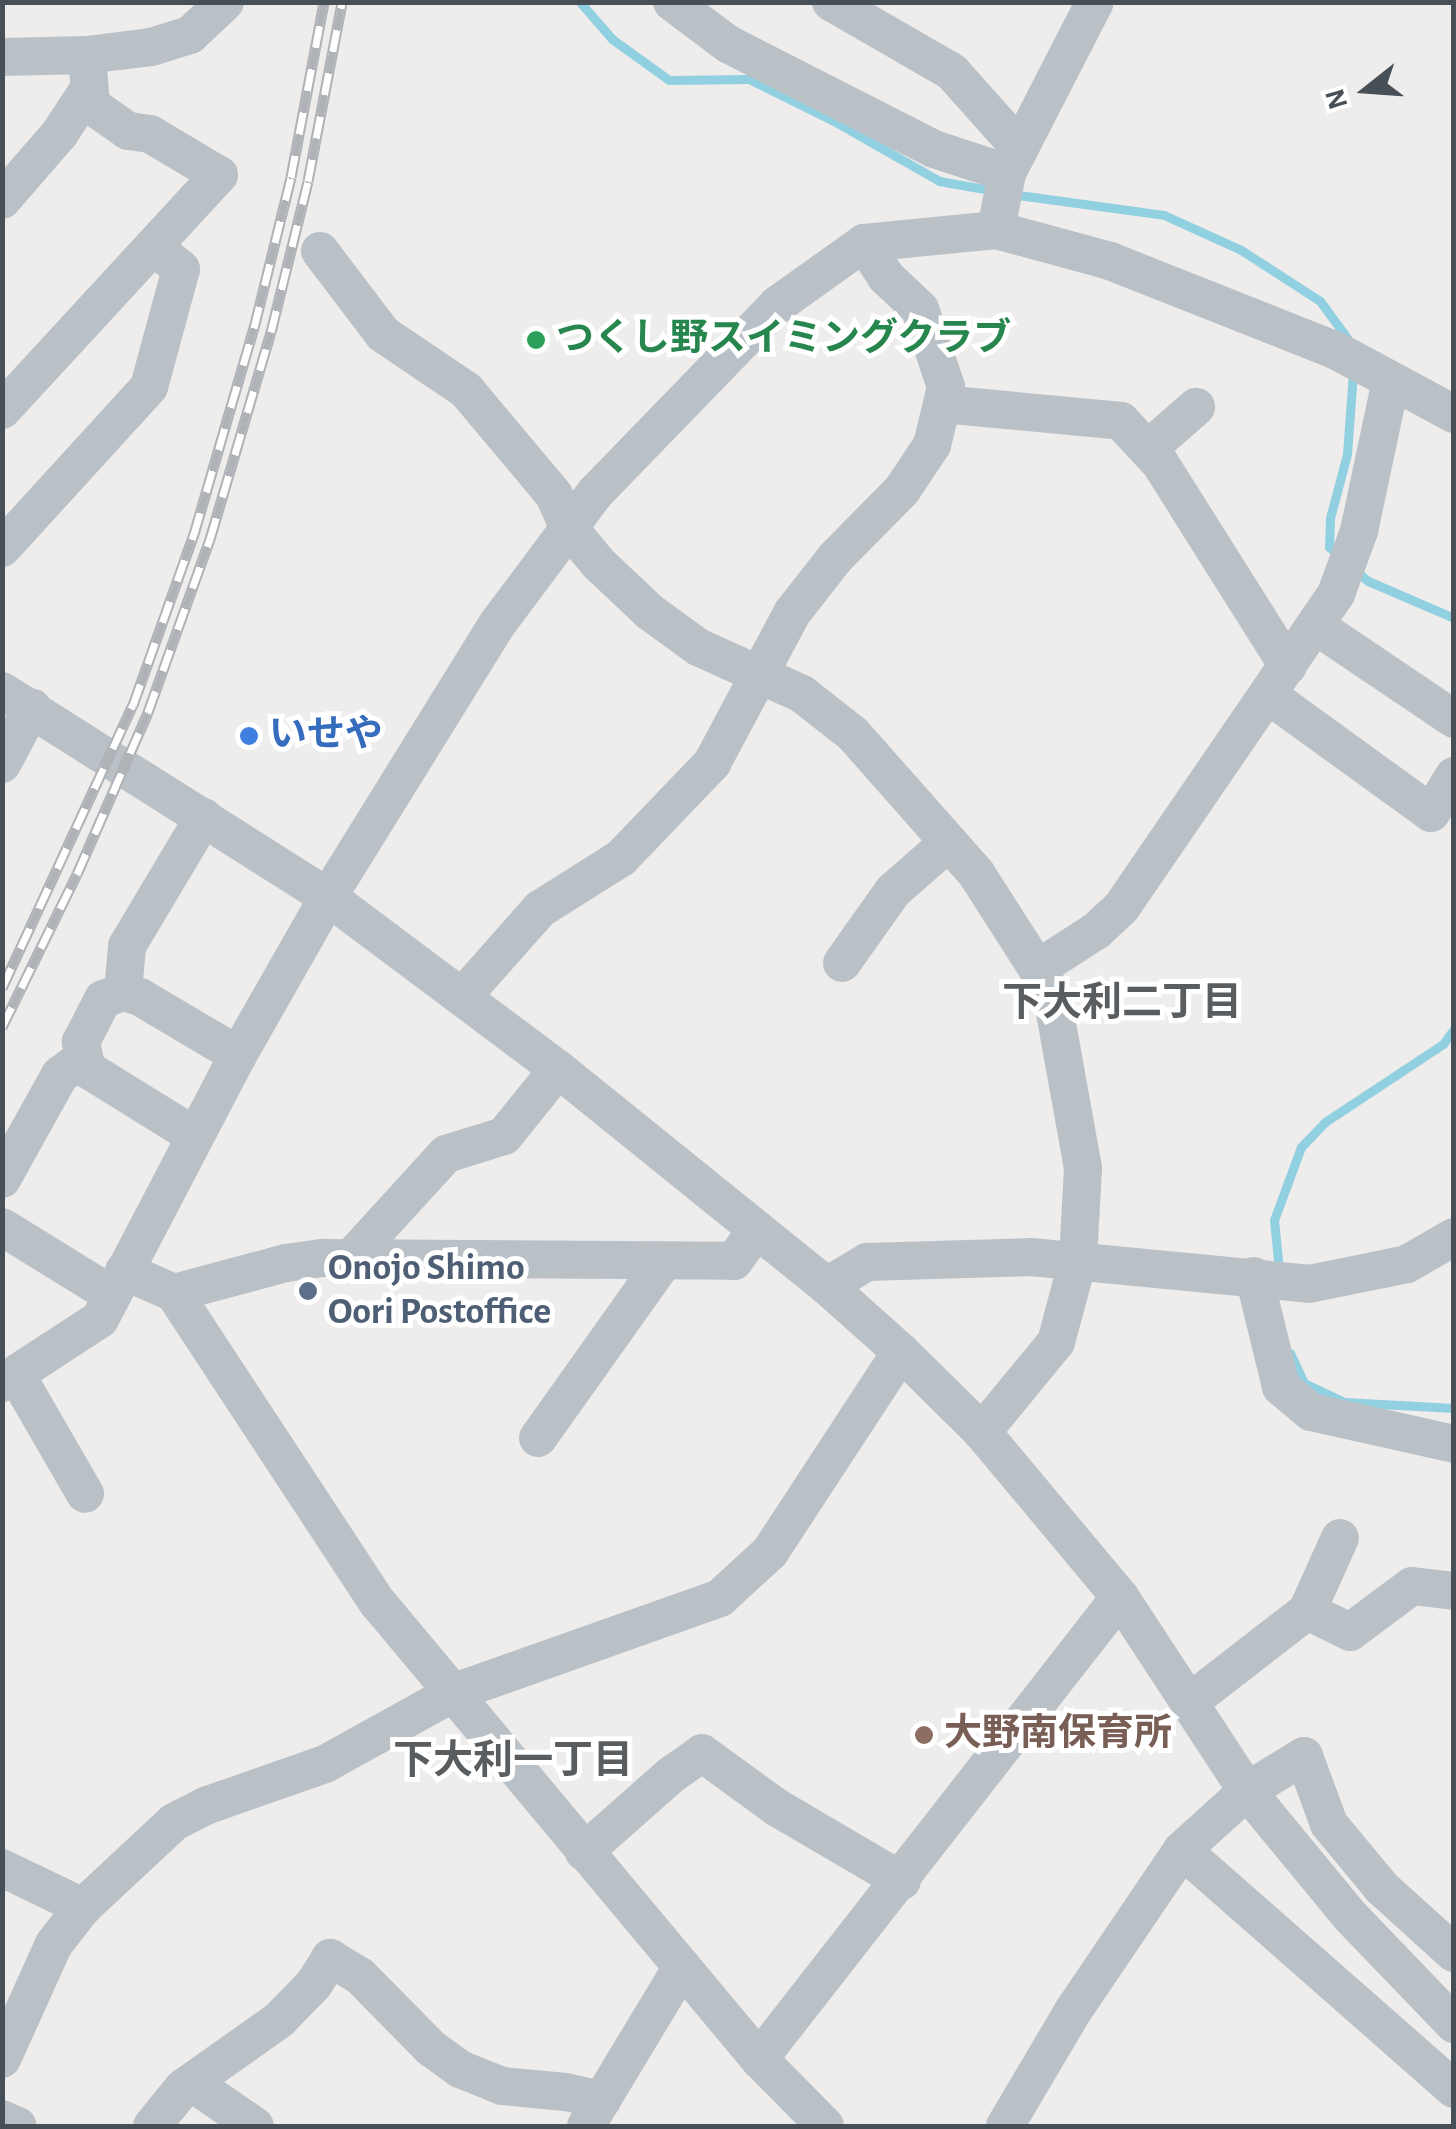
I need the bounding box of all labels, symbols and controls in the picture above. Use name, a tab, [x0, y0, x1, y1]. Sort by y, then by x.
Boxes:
north arrow	[1316, 40, 1416, 140]
text: N	[1321, 85, 1354, 112]
place label: つくし野スイミングクラブ	[556, 317, 1012, 363]
marker: つくし野スイミングクラブ	[525, 329, 547, 351]
place label: いせや	[269, 713, 383, 759]
marker: いせや	[238, 725, 260, 747]
district label: 下大利二丁目	[1002, 979, 1242, 1027]
place label: Onojo Shimo Oori Postoffice	[328, 1246, 551, 1336]
marker: Onojo Shimo Oori Postoffice	[297, 1280, 319, 1302]
place label: 大野南保育所	[944, 1712, 1172, 1758]
marker: 大野南保育所	[913, 1724, 935, 1746]
district label: 下大利一丁目	[393, 1737, 633, 1785]

